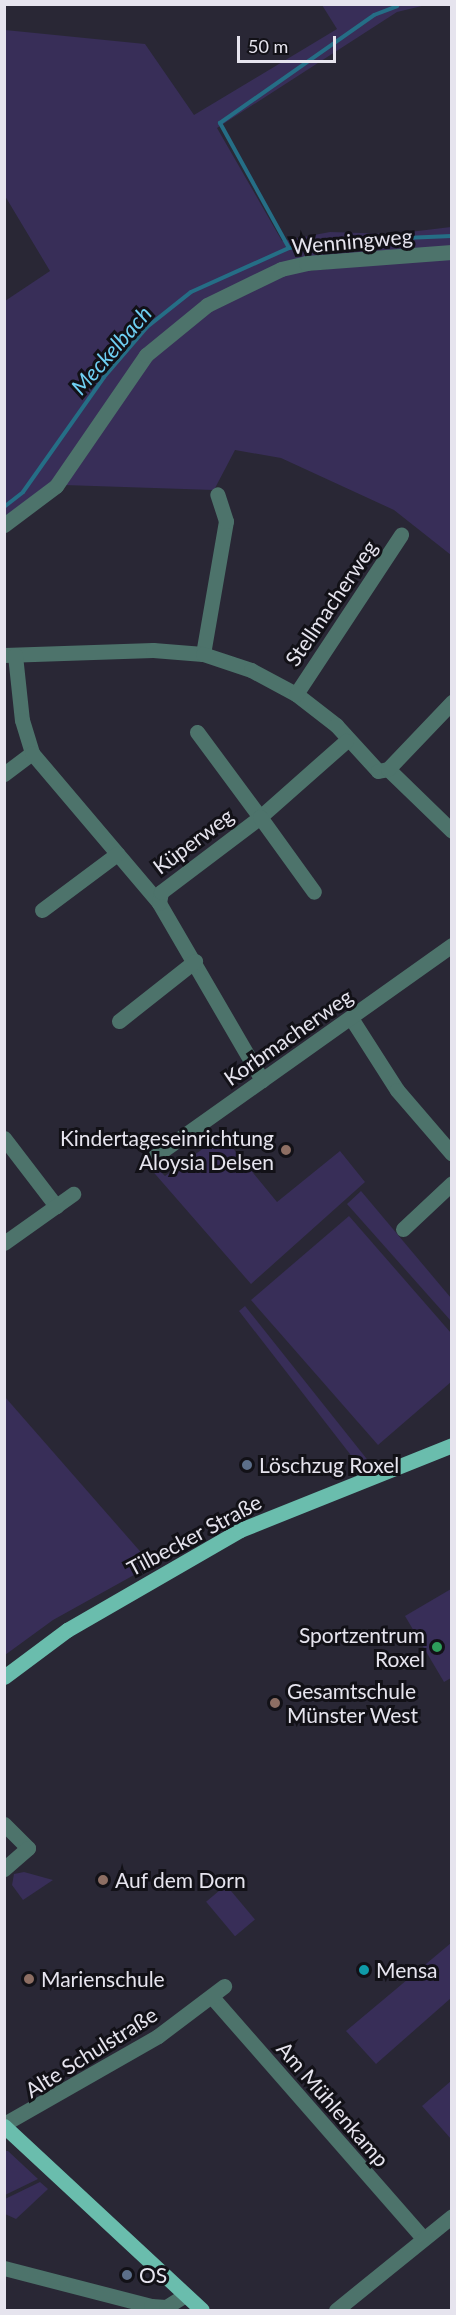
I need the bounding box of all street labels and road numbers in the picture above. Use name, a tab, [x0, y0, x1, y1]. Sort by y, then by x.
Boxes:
street label: Wenningweg	[291, 223, 413, 259]
street label: Stellmacherweg	[280, 535, 382, 671]
street label: Küperweg	[148, 803, 238, 879]
street label: Korbmacherweg	[219, 983, 357, 1091]
street label: Tilbecker Straße	[122, 1489, 266, 1581]
street label: Alte Schulstraße	[20, 2001, 162, 2103]
street label: Am Mühlenkamp	[272, 2036, 394, 2172]

